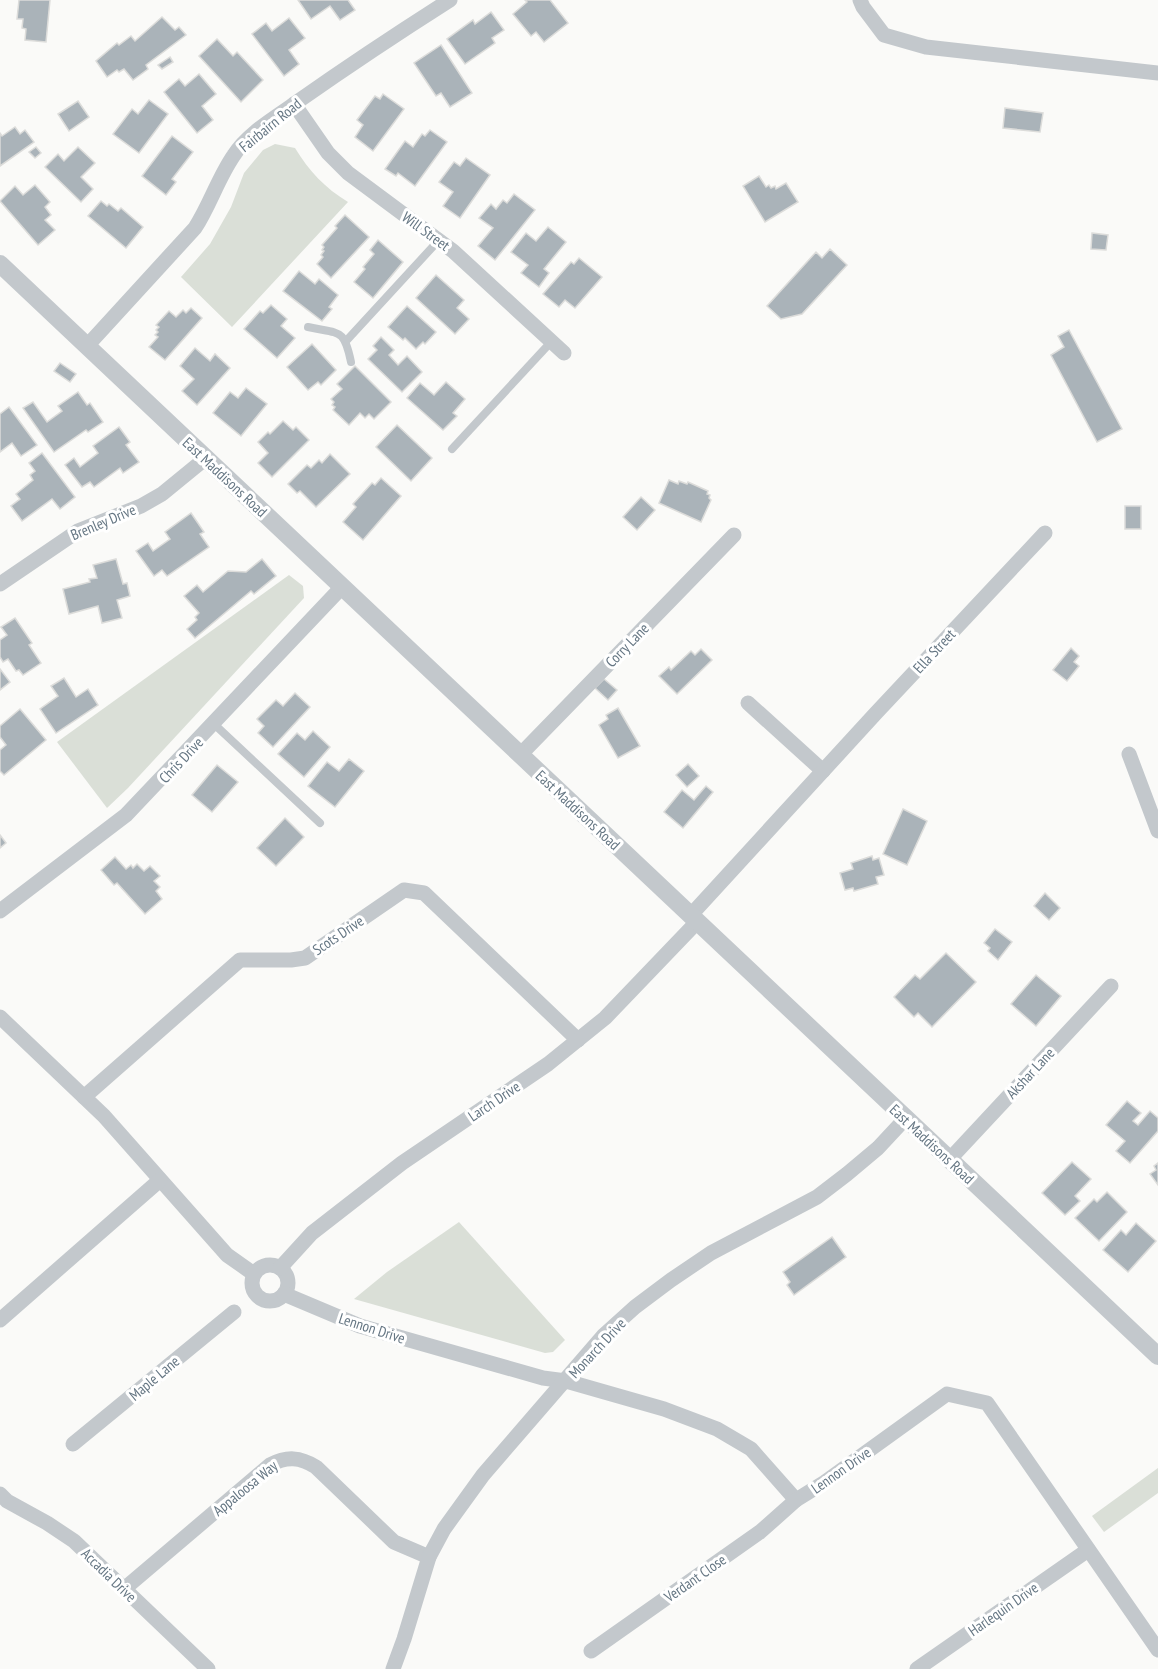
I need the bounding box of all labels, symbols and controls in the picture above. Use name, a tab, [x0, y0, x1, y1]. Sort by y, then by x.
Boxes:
street label: Fairbairn Road	[235, 94, 305, 156]
street label: Will Street	[398, 207, 454, 255]
street label: East Maddisons Road	[179, 433, 271, 521]
street label: Brenley Drive	[68, 500, 138, 544]
street label: Corry Lane	[601, 619, 653, 671]
street label: Ella Street	[909, 625, 959, 677]
street label: Chris Drive	[155, 733, 207, 787]
street label: East Maddisons Road	[532, 766, 624, 854]
street label: Scots Drive	[309, 911, 367, 959]
street label: Akshar Lane	[1002, 1044, 1058, 1102]
street label: Larch Drive	[464, 1077, 524, 1125]
street label: East Maddisons Road	[886, 1100, 978, 1188]
street label: Lennon Drive	[337, 1308, 407, 1348]
street label: Monarch Drive	[564, 1314, 630, 1382]
street label: Maple Lane	[125, 1352, 183, 1404]
street label: Lennon Drive	[808, 1443, 874, 1497]
street label: Appaloosa Way	[209, 1456, 281, 1520]
street label: Accadia Drive	[77, 1544, 141, 1606]
street label: Verdant Close	[660, 1550, 730, 1607]
street label: Harlequin Drive	[964, 1578, 1042, 1640]

